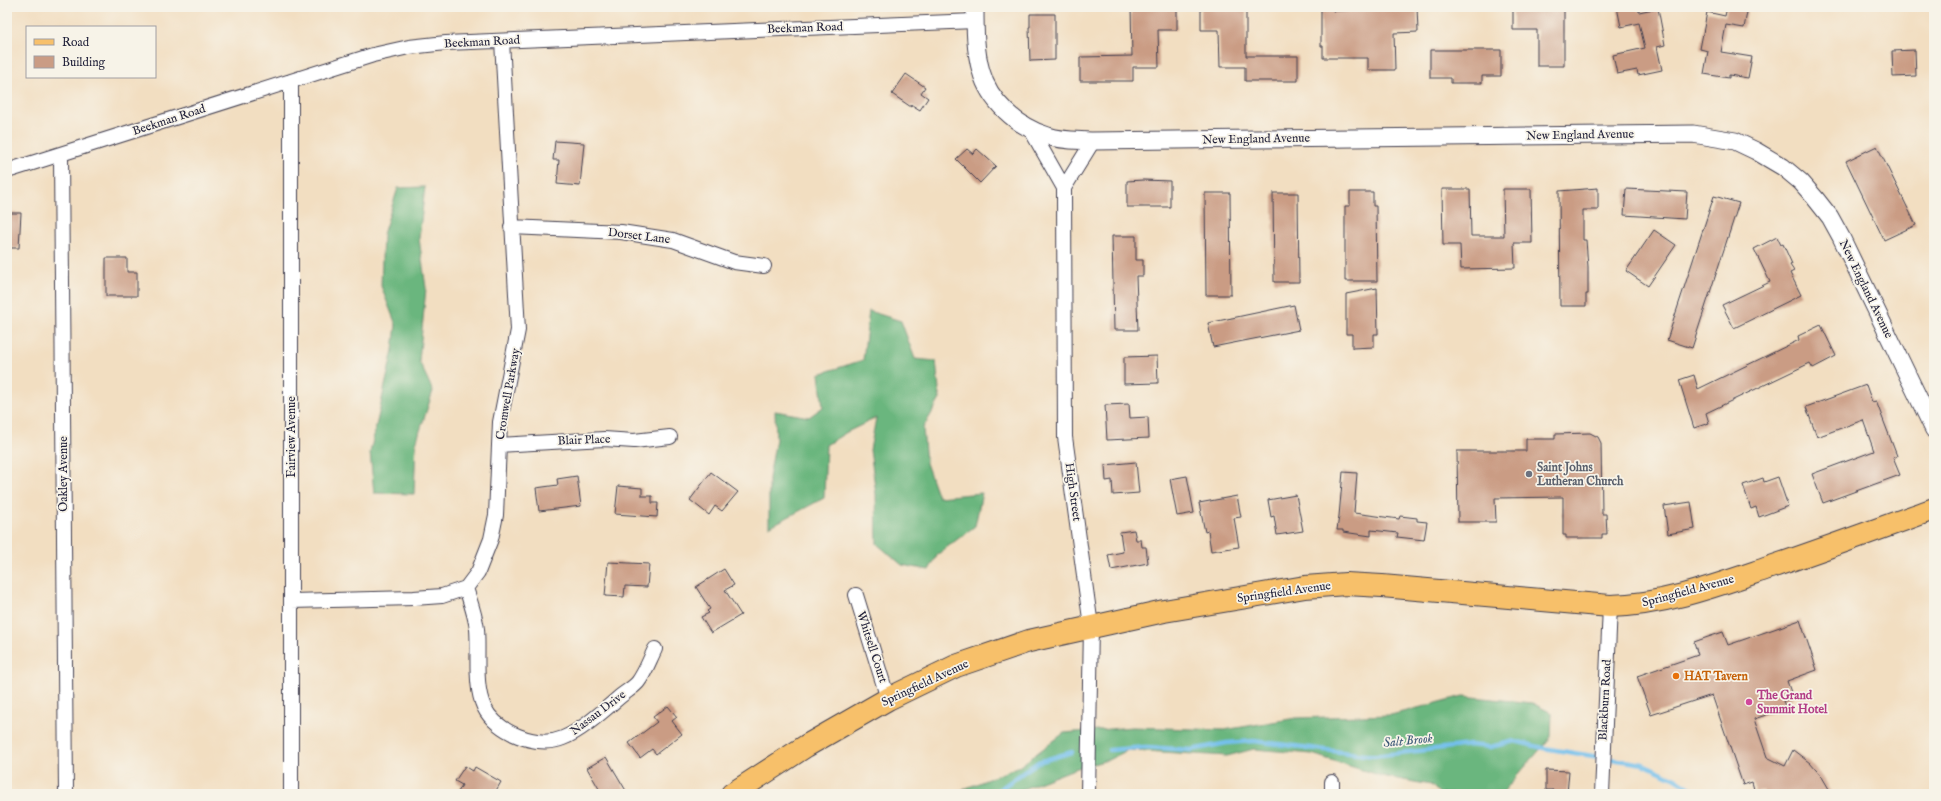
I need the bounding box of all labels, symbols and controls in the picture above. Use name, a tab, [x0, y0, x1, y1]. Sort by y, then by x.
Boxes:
street label: Beekman Road	[767, 19, 844, 37]
legend	[26, 26, 156, 78]
street label: Beekman Road	[444, 32, 521, 51]
text: Road	[62, 35, 90, 50]
text: Building	[62, 55, 106, 70]
street label: Beekman Road	[131, 101, 208, 139]
street label: New England Avenue	[1526, 127, 1635, 143]
street label: New England Avenue	[1202, 131, 1311, 147]
street label: Dorset Lane	[607, 225, 671, 247]
street label: New England Avenue	[1836, 237, 1897, 341]
street label: Cromwell Parkway	[493, 347, 523, 441]
street label: Fairview Avenue	[284, 396, 299, 478]
street label: Blair Place	[557, 432, 611, 448]
street label: Oakley Avenue	[56, 436, 71, 512]
place label: Saint Johns Lutheran Church	[1536, 460, 1624, 489]
street label: High Street	[1061, 462, 1085, 522]
marker: Saint Johns Lutheran Church	[1524, 469, 1534, 479]
street label: Springfield Avenue	[1640, 571, 1736, 611]
street label: Springfield Avenue	[1236, 578, 1332, 607]
street label: Whitsell Court	[853, 609, 891, 685]
street label: Springfield Avenue	[879, 656, 972, 711]
street label: Blackburn Road	[1595, 659, 1615, 741]
place label: HAT Tavern	[1684, 669, 1749, 684]
marker: HAT Tavern	[1671, 671, 1681, 681]
street label: Nassau Drive	[567, 687, 629, 739]
place label: The Grand Summit Hotel	[1756, 688, 1828, 717]
marker: The Grand Summit Hotel	[1744, 697, 1754, 707]
water label: Salt Brook	[1382, 730, 1434, 752]

